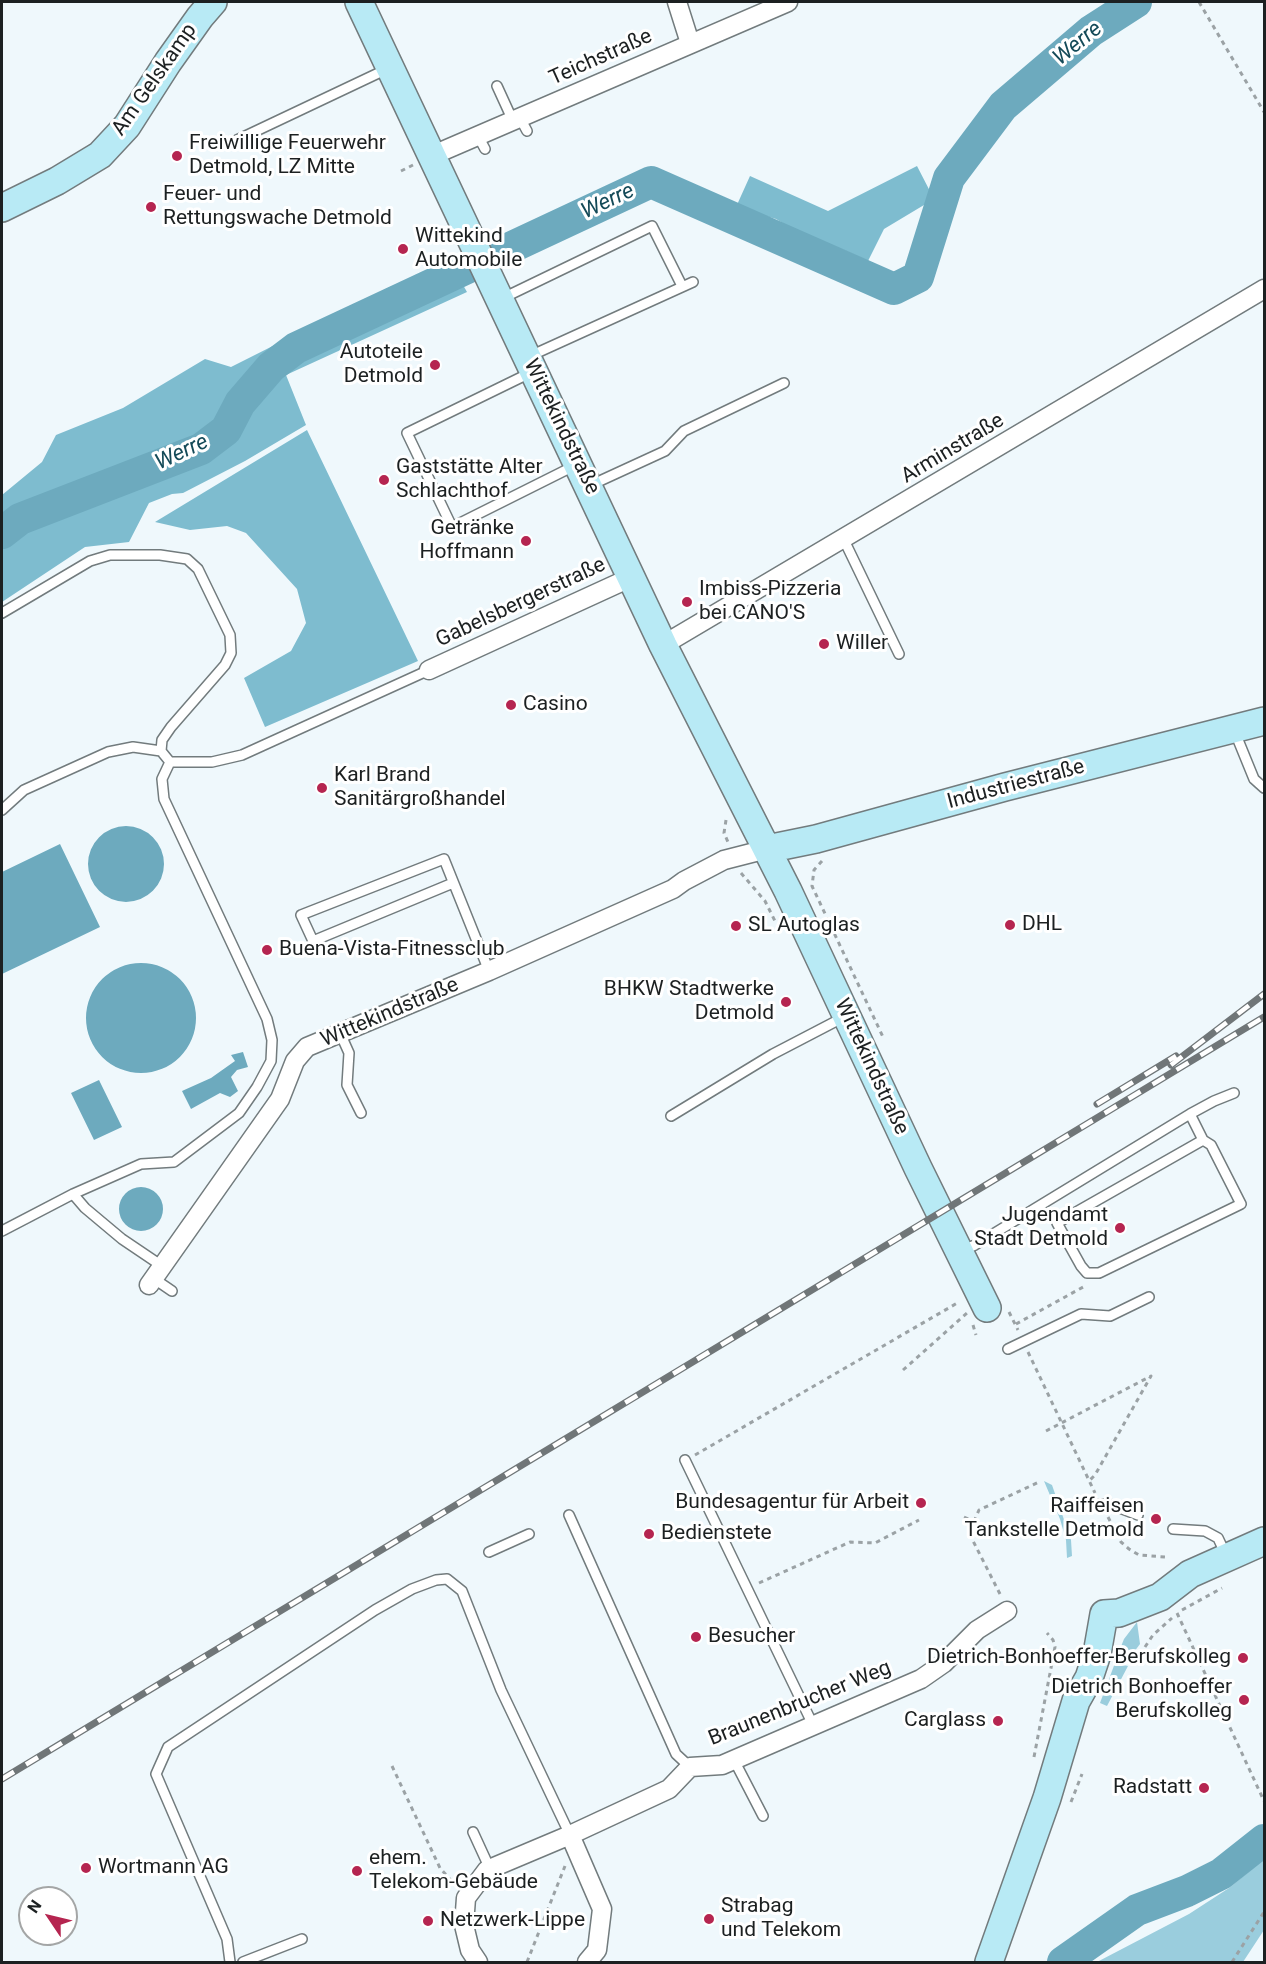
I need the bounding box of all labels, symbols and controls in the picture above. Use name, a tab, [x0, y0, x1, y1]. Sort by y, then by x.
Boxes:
water label: Werre	[1048, 16, 1108, 72]
street label: Am Gelskamp	[107, 19, 203, 141]
street label: Teichstraße	[546, 24, 656, 92]
place label: Freiwillige Feuerwehr Detmold, LZ Mitte	[189, 131, 386, 181]
marker: Freiwillige Feuerwehr Detmold, LZ Mitte	[170, 149, 184, 163]
water label: Werre	[577, 178, 639, 226]
place label: Feuer- und Rettungswache Detmold	[163, 182, 392, 232]
marker: Feuer- und Rettungswache Detmold	[144, 200, 158, 214]
place label: Wittekind Automobile	[415, 224, 522, 274]
marker: Wittekind Automobile	[396, 242, 410, 256]
place label: Autoteile Detmold	[340, 340, 423, 390]
street label: Wittekindstraße	[517, 355, 605, 499]
marker: Autoteile Detmold	[428, 358, 442, 372]
street label: Arminstraße	[897, 408, 1009, 490]
water label: Werre	[151, 429, 213, 477]
place label: Gaststätte Alter Schlachthof	[396, 455, 543, 505]
marker: Gaststätte Alter Schlachthof	[377, 473, 391, 487]
place label: Getränke Hoffmann	[419, 516, 514, 566]
marker: Getränke Hoffmann	[519, 534, 533, 548]
street label: Gabelsbergerstraße	[432, 553, 610, 653]
place label: Imbiss-Pizzeria bei CANO'S	[699, 577, 841, 627]
marker: Imbiss-Pizzeria bei CANO'S	[680, 595, 694, 609]
place label: Willer	[836, 631, 888, 657]
marker: Willer	[817, 637, 831, 651]
place label: Casino	[523, 692, 588, 718]
marker: Casino	[504, 698, 518, 712]
street label: Industriestraße	[945, 755, 1087, 815]
place label: Karl Brand Sanitärgroßhandel	[334, 763, 506, 813]
marker: Karl Brand Sanitärgroßhandel	[315, 781, 329, 795]
place label: DHL	[1022, 912, 1062, 938]
place label: SL Autoglas	[748, 913, 860, 939]
marker: DHL	[1003, 918, 1017, 932]
marker: SL Autoglas	[729, 919, 743, 933]
place label: Buena-Vista-Fitnessclub	[279, 937, 504, 963]
marker: Buena-Vista-Fitnessclub	[260, 943, 274, 957]
street label: Wittekindstraße	[317, 973, 463, 1053]
place label: BHKW Stadtwerke Detmold	[604, 977, 774, 1027]
marker: BHKW Stadtwerke Detmold	[779, 995, 793, 1009]
street label: Wittekindstraße	[828, 995, 914, 1139]
place label: Jugendamt Stadt Detmold	[974, 1203, 1108, 1253]
marker: Jugendamt Stadt Detmold	[1113, 1221, 1127, 1235]
place label: Bundesagentur für Arbeit	[675, 1490, 909, 1516]
place label: Raiffeisen Tankstelle Detmold	[964, 1494, 1144, 1544]
marker: Bundesagentur für Arbeit	[914, 1496, 928, 1510]
marker: Raiffeisen Tankstelle Detmold	[1149, 1512, 1163, 1526]
place label: Bedienstete	[661, 1521, 772, 1547]
marker: Bedienstete	[642, 1527, 656, 1541]
place label: Besucher	[708, 1624, 795, 1650]
marker: Besucher	[689, 1630, 703, 1644]
place label: Dietrich-Bonhoeffer-Berufskolleg	[927, 1645, 1231, 1671]
marker: Dietrich-Bonhoeffer-Berufskolleg	[1236, 1651, 1250, 1665]
street label: Braunenbrucher Weg	[705, 1656, 895, 1752]
place label: Dietrich Bonhoeffer Berufskolleg	[1051, 1675, 1232, 1725]
marker: Dietrich Bonhoeffer Berufskolleg	[1237, 1693, 1251, 1707]
place label: Carglass	[904, 1708, 986, 1734]
marker: Carglass	[991, 1714, 1005, 1728]
place label: Radstatt	[1113, 1775, 1192, 1801]
marker: Radstatt	[1197, 1781, 1211, 1795]
place label: ehem. Telekom-Gebäude	[369, 1846, 538, 1896]
place label: Wortmann AG	[98, 1855, 229, 1881]
marker: Wortmann AG	[79, 1861, 93, 1875]
marker: ehem. Telekom-Gebäude	[350, 1864, 364, 1878]
north arrow	[18, 1886, 78, 1946]
place label: Strabag und Telekom	[721, 1894, 841, 1944]
text: N	[23, 1896, 46, 1917]
place label: Netzwerk-Lippe	[440, 1908, 585, 1934]
marker: Strabag und Telekom	[702, 1912, 716, 1926]
marker: Netzwerk-Lippe	[421, 1914, 435, 1928]

